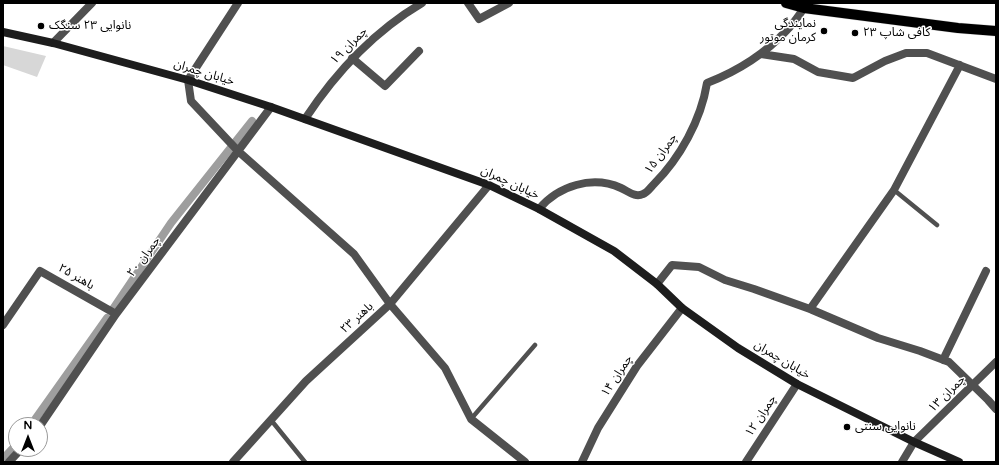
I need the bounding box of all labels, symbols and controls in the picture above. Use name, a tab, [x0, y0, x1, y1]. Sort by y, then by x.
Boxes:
place label: نمایندگی کرمان موتور	[760, 17, 816, 45]
place label: نانوایی ۲۳ سنگک	[49, 19, 131, 33]
marker: نانوایی ۲۳ سنگک	[36, 21, 46, 31]
street label: چمران ۱۹	[328, 25, 370, 67]
marker: نمایندگی کرمان موتور	[819, 26, 829, 36]
place label: کافی شاپ ۲۳	[863, 26, 930, 40]
marker: کافی شاپ ۲۳	[850, 28, 860, 38]
street label: خیابان چمران	[172, 57, 236, 89]
street label: چمران ۱۵	[642, 131, 680, 177]
street label: خیابان چمران	[479, 163, 541, 203]
street label: چمران ۲۰	[124, 234, 164, 280]
street label: باهنر ۲۵	[55, 261, 97, 293]
street label: باهنر ۲۳	[338, 299, 376, 337]
street label: خیابان چمران	[751, 338, 813, 382]
street label: چمران ۱۴	[598, 353, 636, 399]
street label: چمران ۱۳	[926, 373, 968, 415]
street label: چمران ۱۲	[742, 393, 780, 439]
north arrow	[8, 417, 48, 457]
text: N	[24, 419, 32, 432]
place label: نانوایی سنتی	[855, 420, 916, 434]
marker: نانوایی سنتی	[842, 422, 852, 432]

